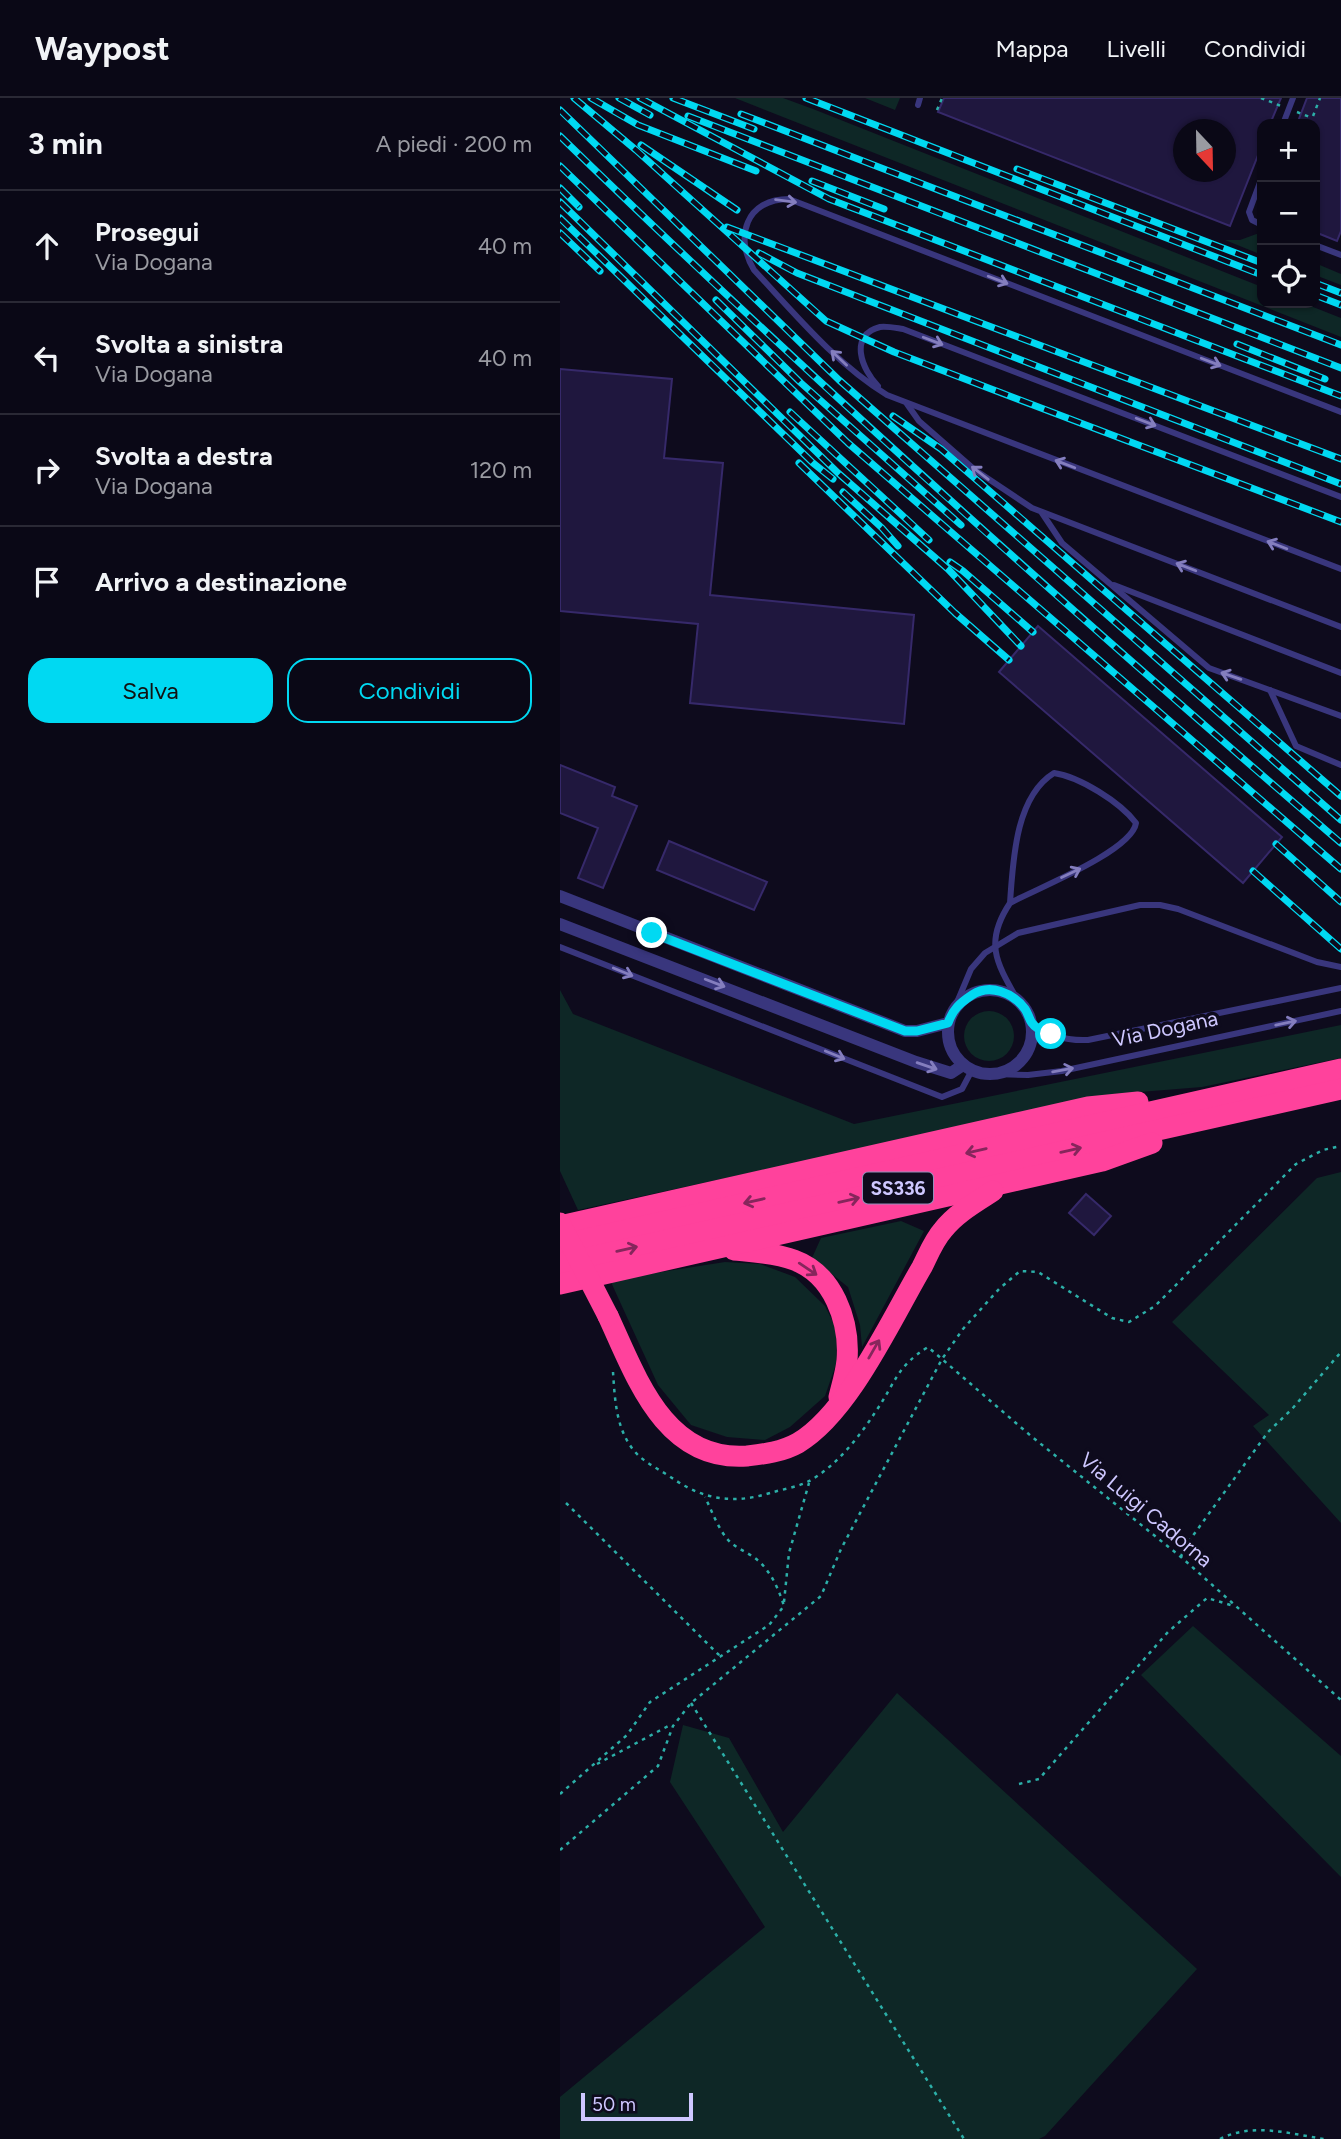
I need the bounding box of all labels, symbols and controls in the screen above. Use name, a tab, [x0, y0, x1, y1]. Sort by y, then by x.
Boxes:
text: Waypost	[35, 29, 170, 68]
text: Mappa	[995, 34, 1069, 63]
text: Livelli	[1107, 34, 1166, 63]
text: Condividi	[1204, 34, 1306, 63]
north arrow	[1173, 119, 1236, 182]
map controls	[1257, 119, 1320, 308]
button: +	[1257, 119, 1320, 182]
text: 3 min	[28, 125, 103, 162]
text: A piedi · 200 m	[376, 130, 532, 158]
button: −	[1257, 182, 1320, 245]
one-way arrow	[774, 195, 797, 208]
text: Prosegui	[95, 216, 199, 248]
icon: ahead	[28, 227, 66, 265]
text: 40 m	[478, 232, 532, 260]
button: locate	[1257, 245, 1320, 308]
text: Via Dogana	[95, 248, 213, 276]
one-way arrow	[987, 274, 1009, 287]
text: Svolta a sinistra	[95, 328, 283, 360]
one-way arrow	[922, 335, 944, 348]
icon: left	[28, 339, 66, 377]
text: 40 m	[478, 344, 532, 372]
one-way arrow	[831, 349, 848, 366]
one-way arrow	[1199, 356, 1221, 369]
text: Via Dogana	[95, 360, 213, 388]
one-way arrow	[1134, 417, 1156, 430]
text: Svolta a destra	[95, 440, 273, 472]
icon: right	[28, 451, 66, 489]
text: 120 m	[470, 456, 532, 484]
one-way arrow	[1054, 457, 1076, 469]
one-way arrow	[971, 466, 990, 481]
text: Via Dogana	[95, 472, 213, 500]
one-way arrow	[1267, 538, 1289, 550]
one-way arrow	[1175, 560, 1197, 573]
icon: arrive	[28, 563, 66, 601]
text: Arrivo a destinazione	[95, 566, 347, 598]
button: Salva	[28, 658, 273, 723]
button: Condividi	[287, 658, 532, 723]
one-way arrow	[1220, 669, 1242, 681]
one-way arrow	[1060, 865, 1081, 879]
route end	[636, 917, 667, 948]
one-way arrow	[612, 966, 634, 979]
one-way arrow	[704, 978, 726, 991]
street label: Via Dogana	[1110, 1005, 1220, 1052]
one-way arrow	[1274, 1015, 1297, 1029]
route start	[1035, 1018, 1066, 1049]
one-way arrow	[824, 1050, 846, 1063]
one-way arrow	[916, 1061, 938, 1073]
one-way arrow	[1051, 1063, 1074, 1076]
one-way arrow	[1059, 1143, 1082, 1156]
one-way arrow	[965, 1144, 988, 1158]
road number: SS336	[863, 1172, 933, 1204]
one-way arrow	[837, 1192, 860, 1206]
one-way arrow	[743, 1194, 766, 1208]
one-way arrow	[615, 1242, 638, 1256]
one-way arrow	[798, 1262, 817, 1276]
one-way arrow	[868, 1340, 882, 1360]
street label: Via Luigi Cadorna	[1075, 1447, 1218, 1572]
scale bar	[581, 2090, 693, 2122]
text: 50 m	[592, 2093, 636, 2116]

